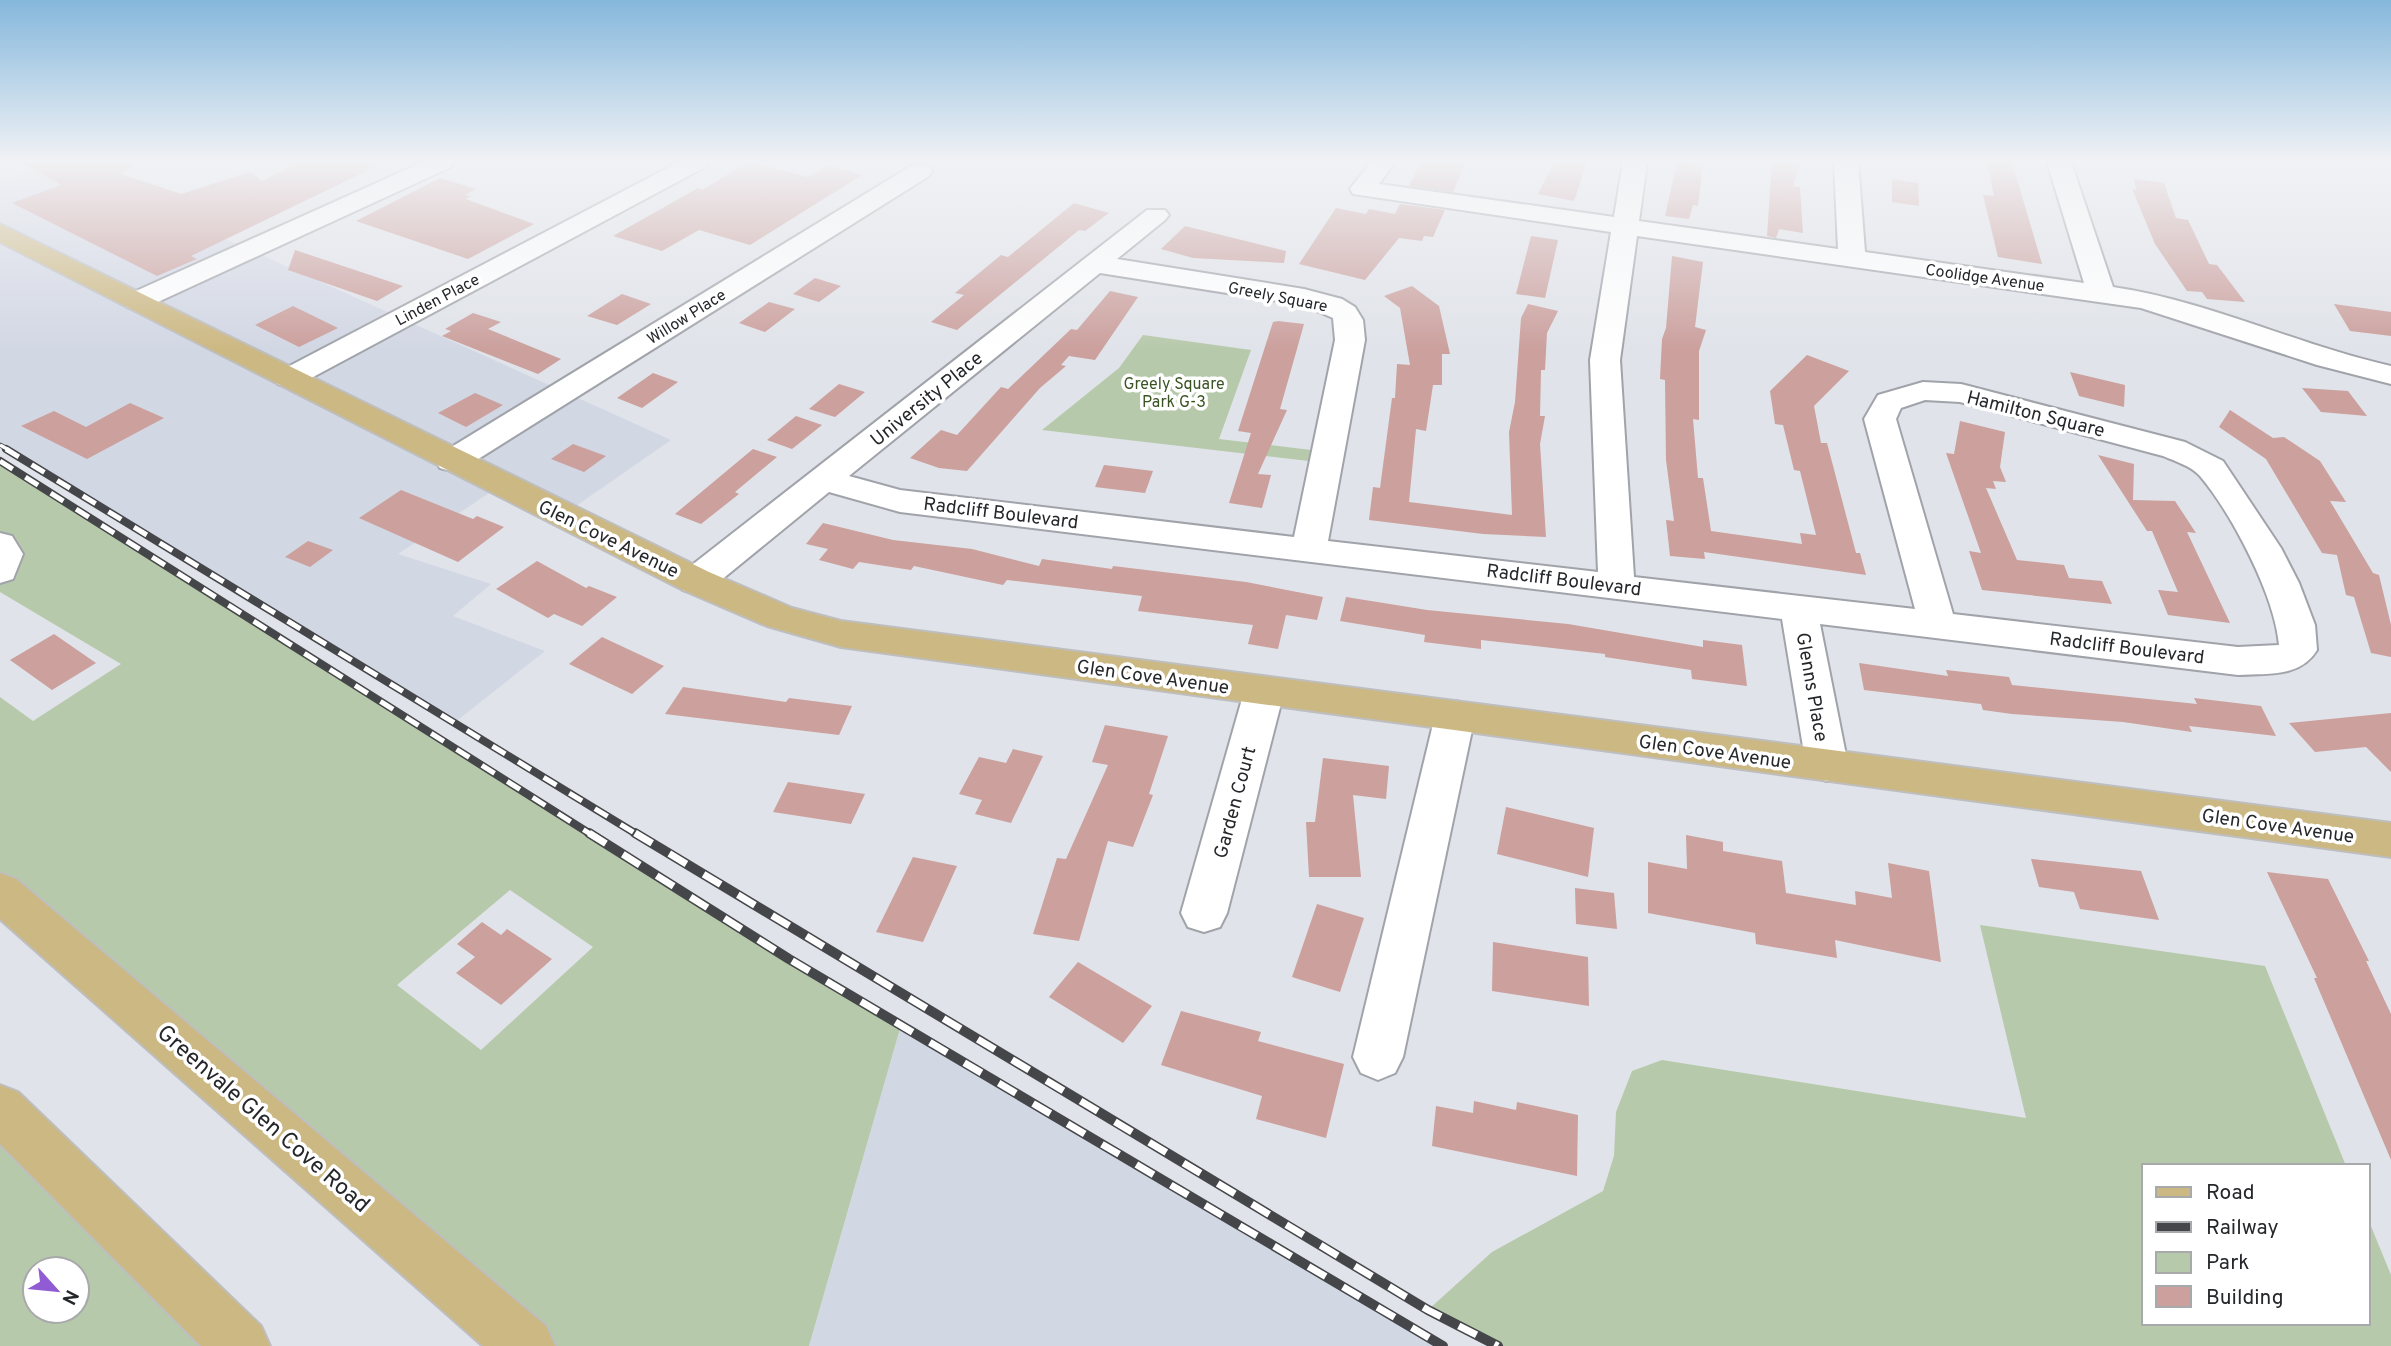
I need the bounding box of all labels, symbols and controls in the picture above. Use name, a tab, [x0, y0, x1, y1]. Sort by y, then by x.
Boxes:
street label: Coolidge Avenue	[1924, 261, 2045, 297]
street label: Linden Place	[392, 270, 483, 331]
street label: Greely Square	[1226, 278, 1329, 317]
street label: Willow Place	[644, 285, 730, 350]
street label: University Place	[866, 347, 988, 452]
park label: Greely Square Park G-3	[1123, 375, 1225, 413]
street label: Hamilton Square	[1964, 386, 2107, 444]
street label: Radcliff Boulevard	[922, 493, 1080, 535]
street label: Glen Cove Avenue	[534, 495, 682, 584]
street label: Radcliff Boulevard	[1485, 560, 1643, 602]
street label: Radcliff Boulevard	[2048, 628, 2206, 670]
street label: Glenns Place	[1790, 631, 1832, 744]
street label: Glen Cove Avenue	[1075, 655, 1230, 701]
street label: Glen Cove Avenue	[1637, 730, 1792, 776]
street label: Garden Court	[1209, 744, 1262, 861]
street label: Glen Cove Avenue	[2200, 804, 2355, 850]
street label: Greenvale Glen Cove Road	[150, 1019, 375, 1220]
legend	[2142, 1164, 2370, 1325]
text: Road	[2206, 1180, 2255, 1207]
text: Railway	[2206, 1215, 2279, 1242]
text: Park	[2206, 1250, 2249, 1277]
north arrow	[21, 1255, 91, 1325]
text: N	[56, 1285, 83, 1308]
text: Building	[2206, 1285, 2284, 1312]

